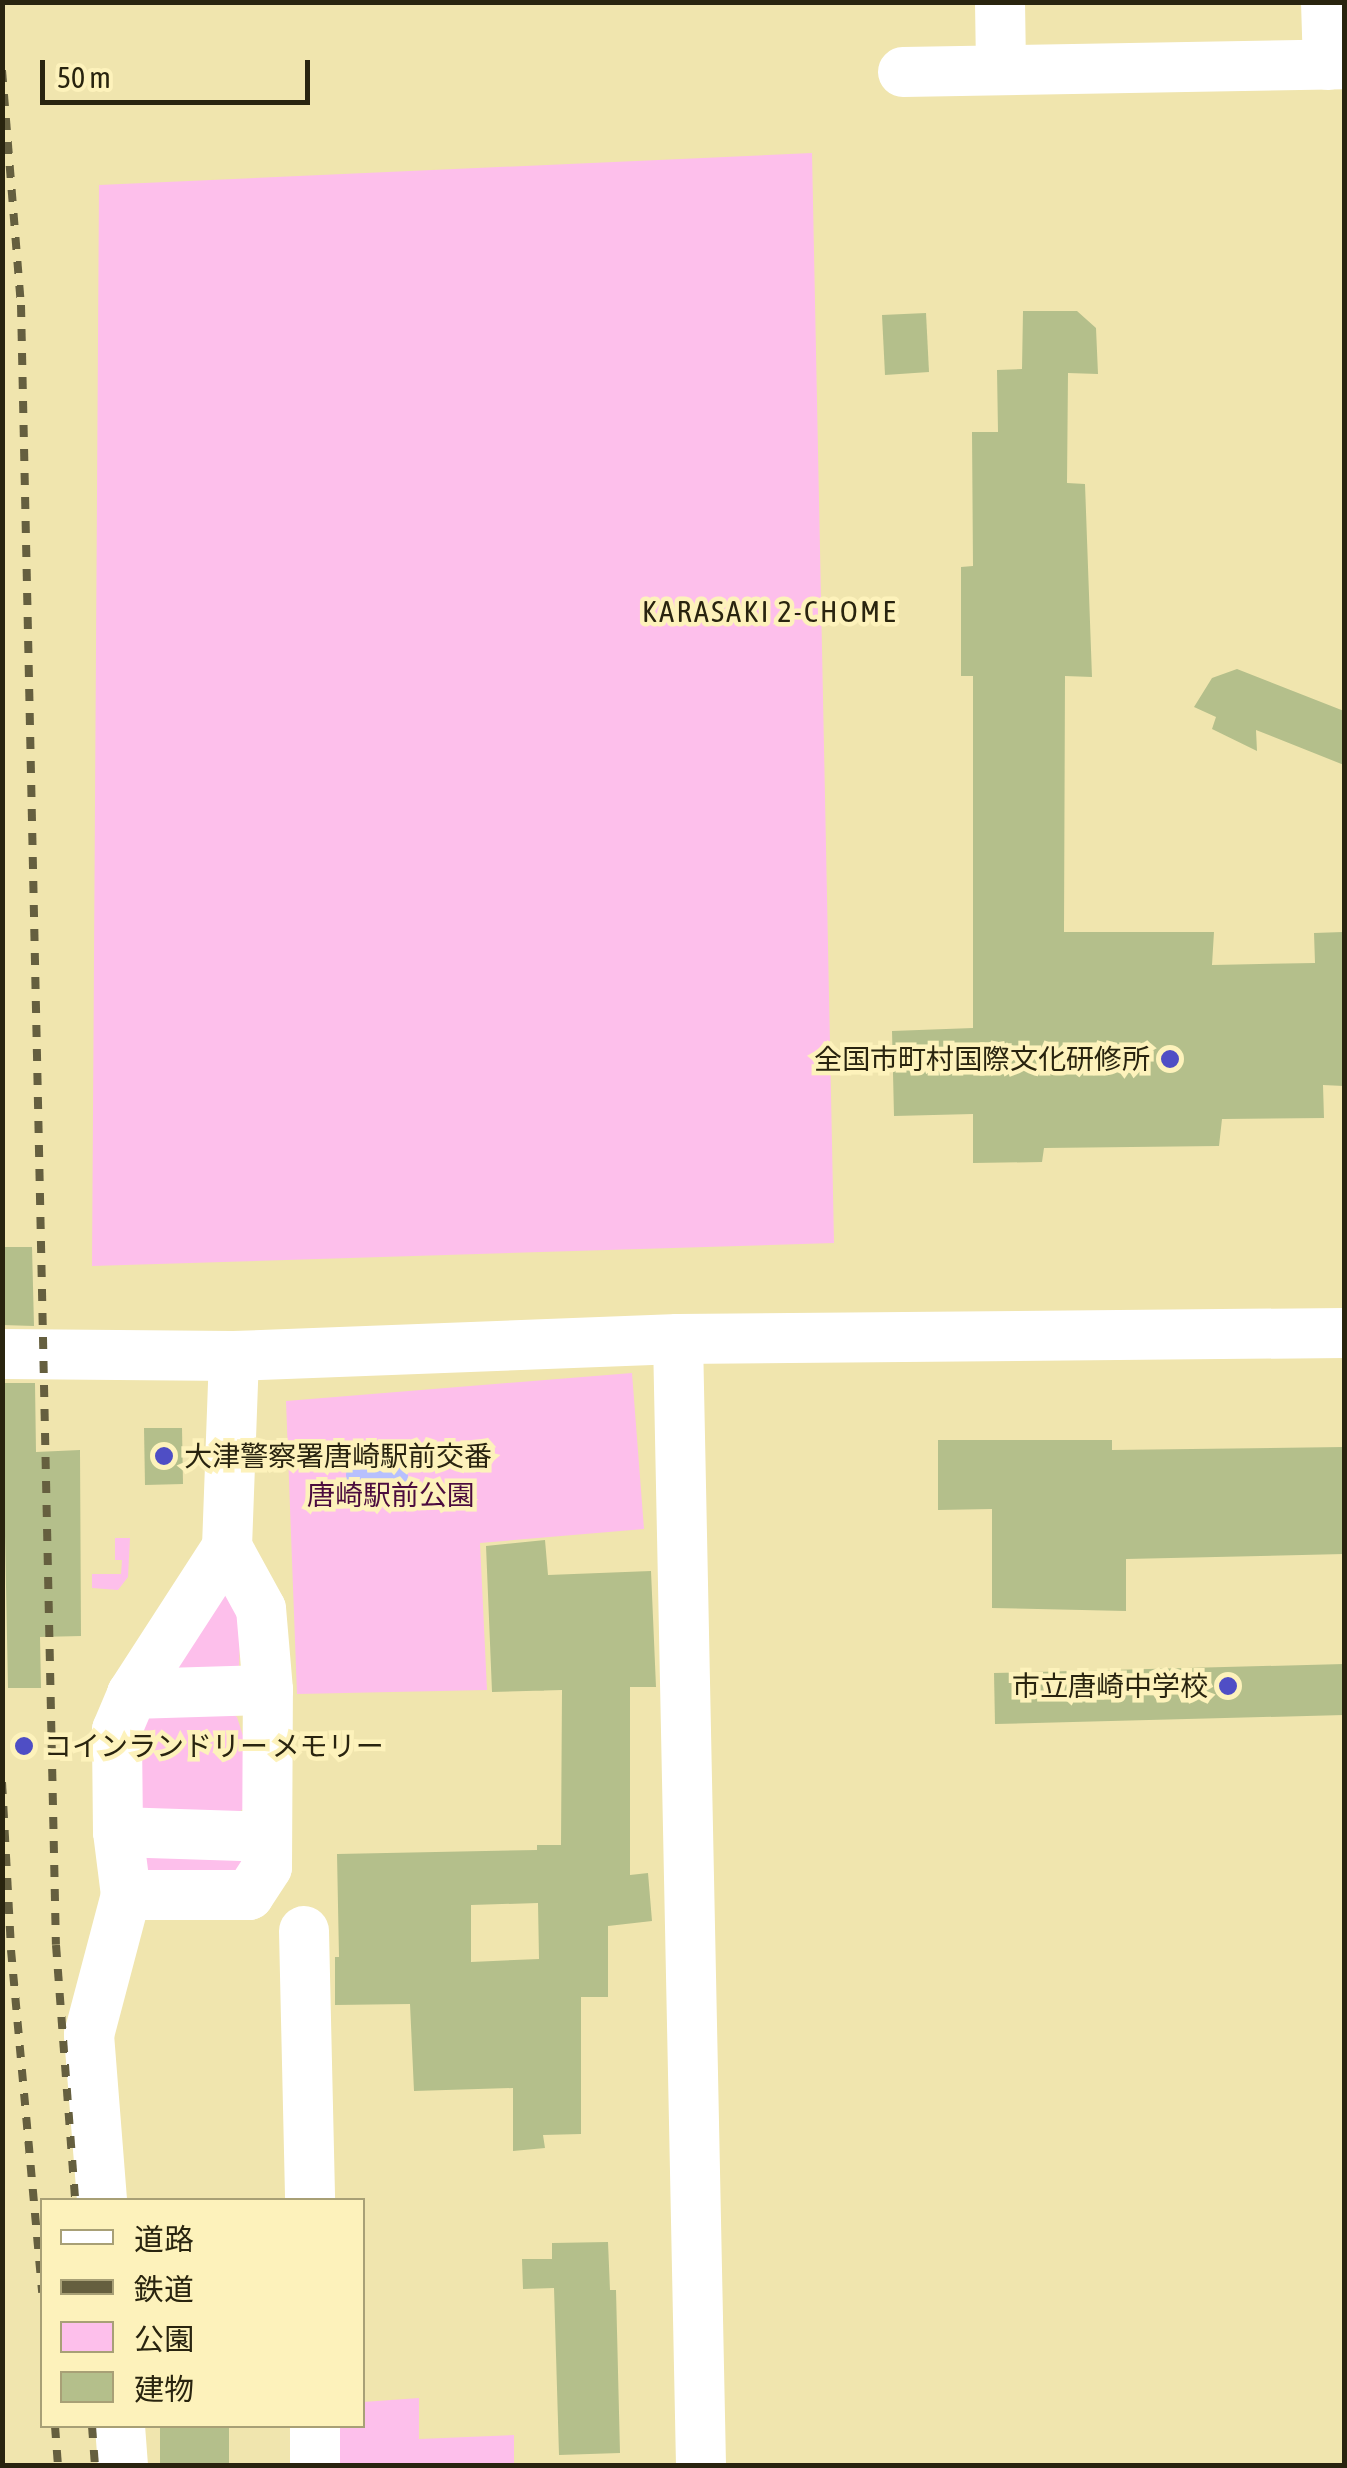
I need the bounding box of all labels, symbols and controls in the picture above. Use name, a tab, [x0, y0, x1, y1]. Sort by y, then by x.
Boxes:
scale bar	[45, 40, 315, 102]
text: 50 m	[57, 60, 111, 94]
district label: KARASAKI 2-CHOME	[642, 593, 898, 629]
place label: 全国市町村国際文化研修所	[814, 1042, 1150, 1076]
marker: 全国市町村国際文化研修所	[1159, 1048, 1181, 1070]
place label: 大津警察署唐崎駅前交番	[184, 1439, 492, 1473]
marker: 大津警察署唐崎駅前交番	[153, 1445, 175, 1467]
park label: 唐崎駅前公園	[307, 1478, 475, 1512]
place label: 市立唐崎中学校	[1012, 1669, 1208, 1703]
marker: 市立唐崎中学校	[1217, 1675, 1239, 1697]
place label: コインランドリー メモリー	[44, 1729, 384, 1763]
marker: コインランドリー メモリー	[13, 1735, 35, 1757]
legend	[40, 2198, 365, 2428]
text: 道路	[134, 2222, 194, 2256]
text: 鉄道	[134, 2272, 194, 2306]
text: 公園	[134, 2322, 194, 2356]
text: 建物	[134, 2372, 194, 2406]

